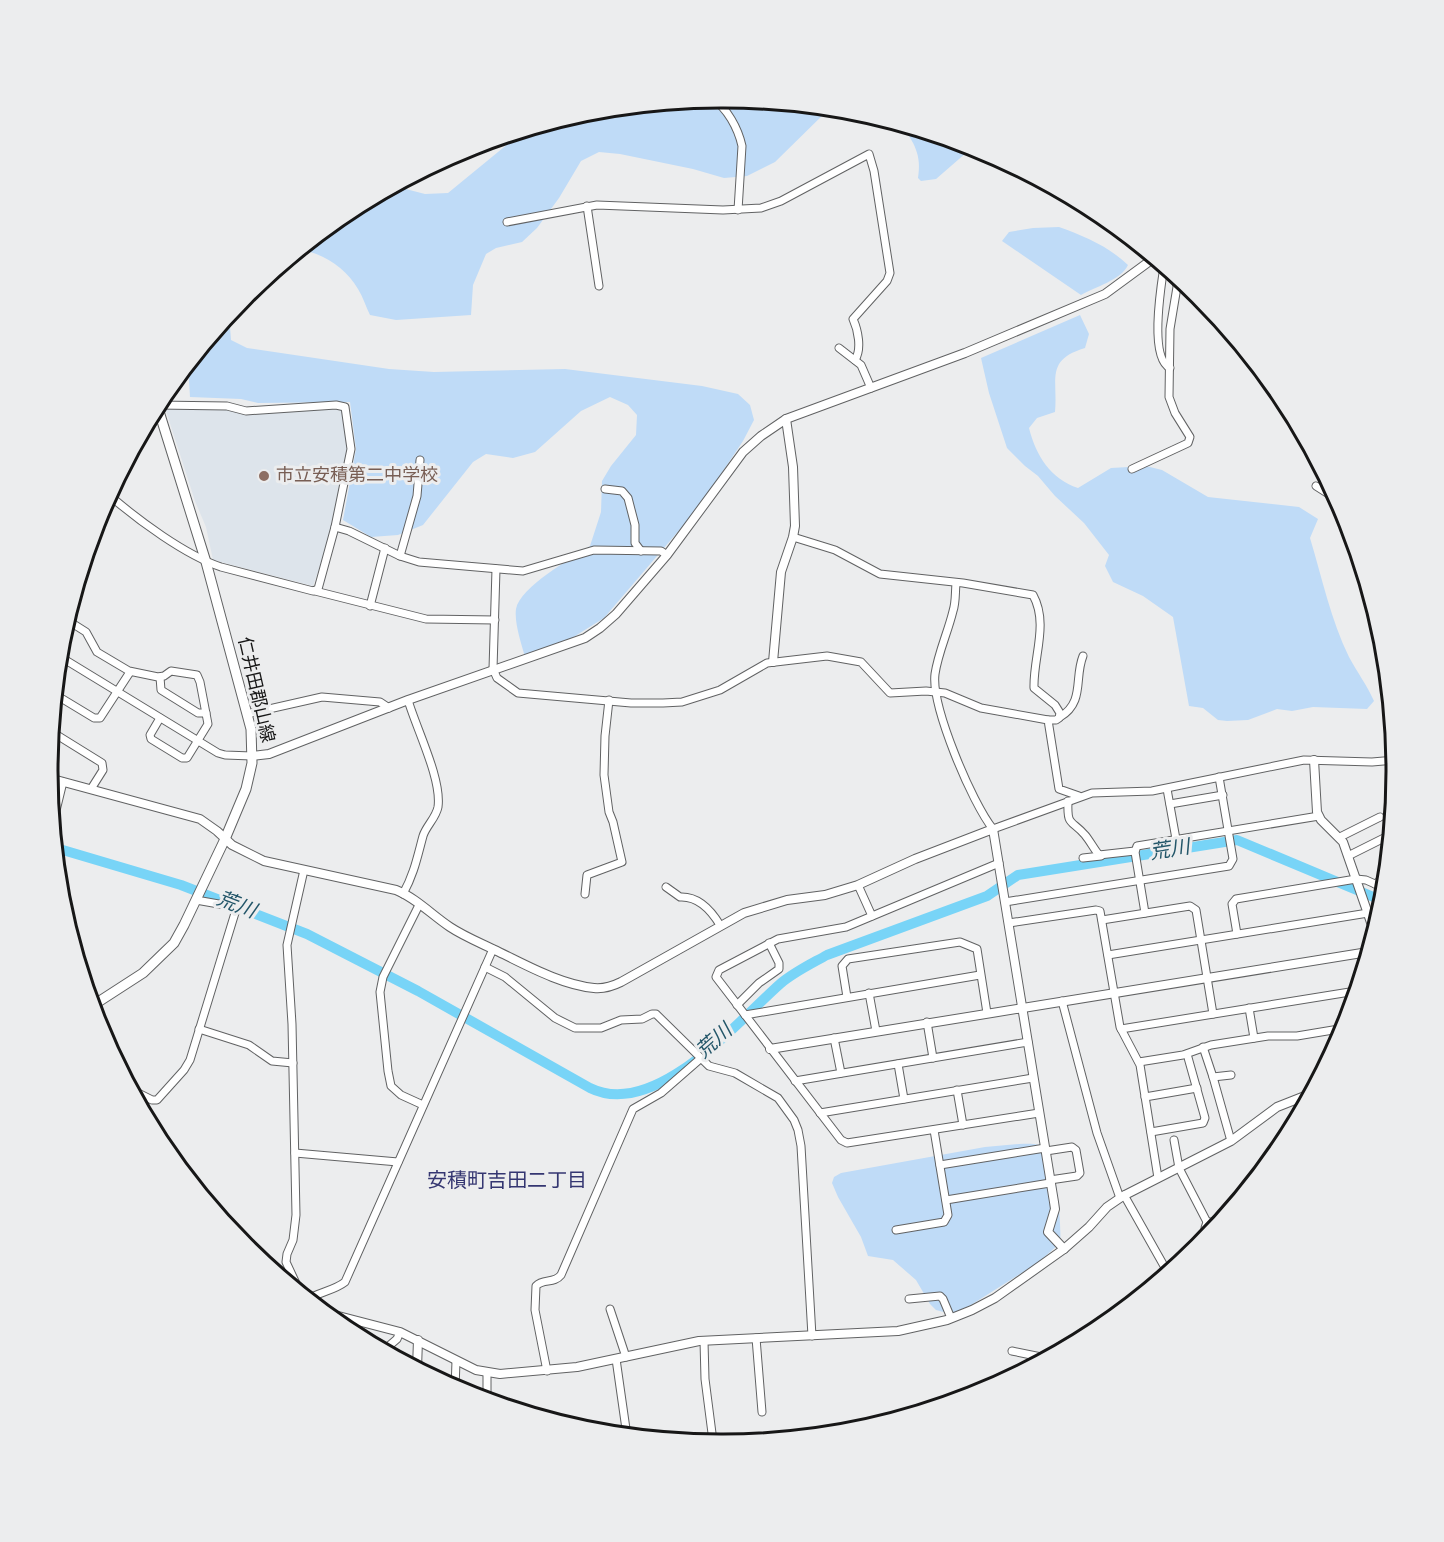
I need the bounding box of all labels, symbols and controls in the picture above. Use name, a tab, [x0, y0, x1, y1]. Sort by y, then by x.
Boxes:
place label: 市立安積第二中学校	[276, 465, 438, 488]
marker: 市立安積第二中学校	[257, 469, 271, 483]
street label: 仁井田郡山線	[232, 635, 278, 745]
water label: 荒川	[1148, 835, 1194, 867]
water label: 荒川	[213, 887, 261, 926]
water label: 荒川	[691, 1018, 740, 1065]
district label: 安積町吉田二丁目	[427, 1169, 587, 1195]

